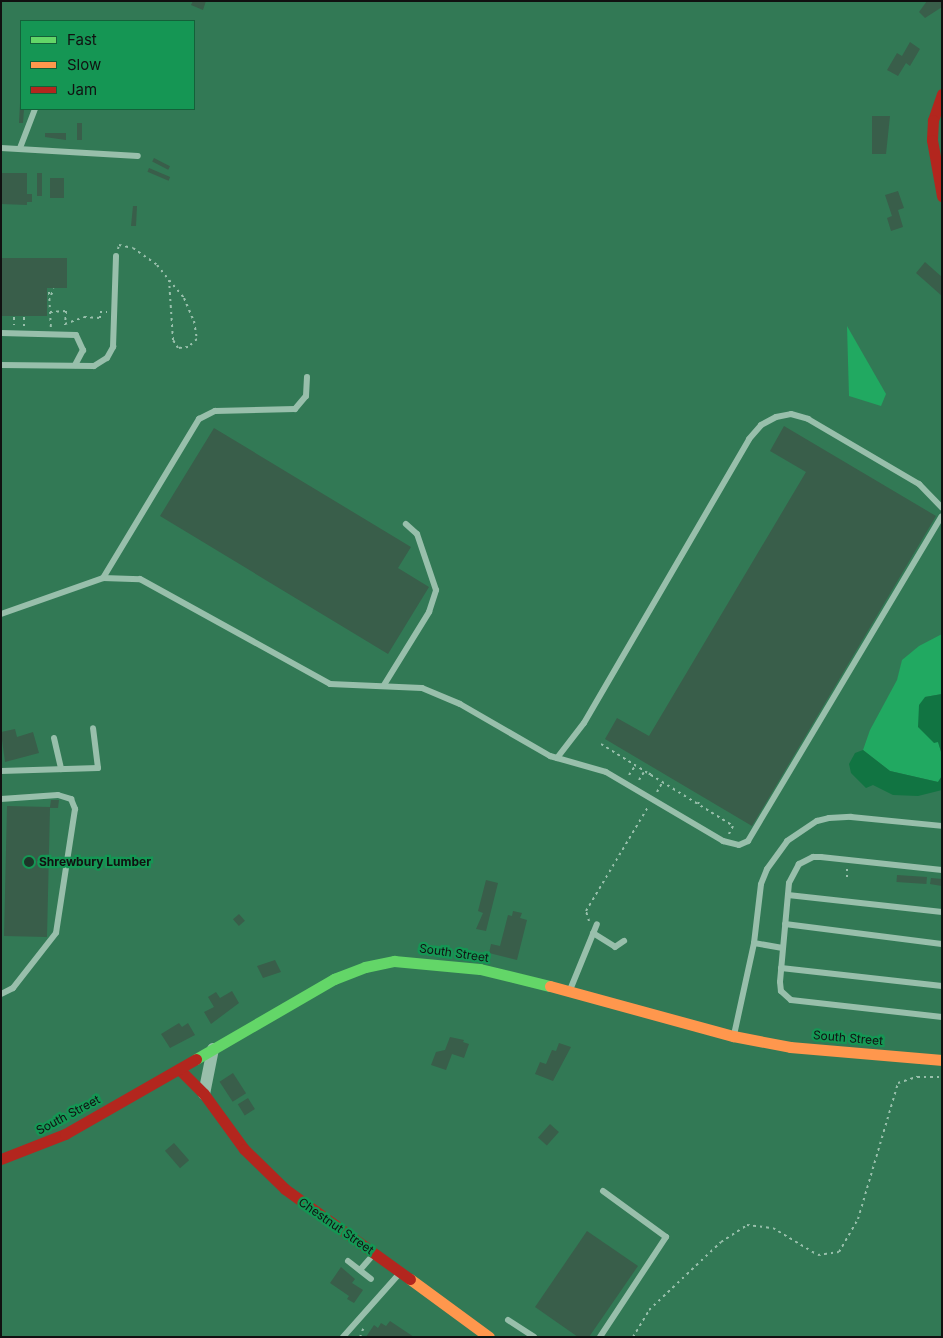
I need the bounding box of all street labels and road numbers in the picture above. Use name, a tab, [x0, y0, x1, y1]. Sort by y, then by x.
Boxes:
street label: South Street	[418, 941, 490, 965]
street label: South Street	[812, 1028, 884, 1048]
street label: South Street	[34, 1092, 102, 1138]
street label: Chestnut Street	[296, 1195, 376, 1257]

